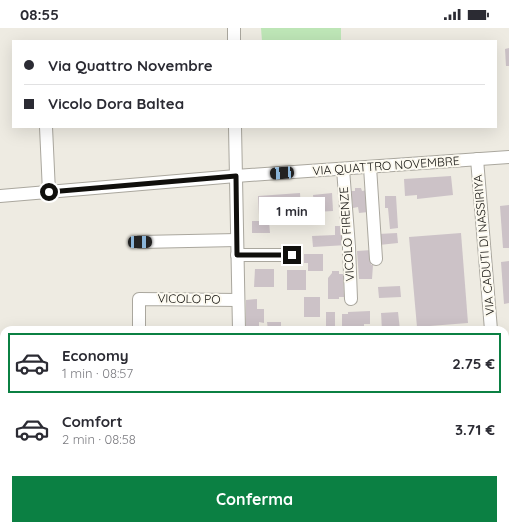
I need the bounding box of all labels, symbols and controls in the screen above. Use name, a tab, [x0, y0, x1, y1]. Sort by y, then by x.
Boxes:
text: 08:55	[20, 5, 59, 24]
text: Via Quattro Novembre	[48, 56, 213, 75]
text: Vicolo Dora Baltea	[48, 94, 184, 113]
street label: VIA QUATTRO NOVEMBRE	[312, 153, 460, 178]
car	[270, 166, 294, 180]
street label: VIA CADUTI DI NASSIRIYA	[470, 174, 497, 316]
route start	[40, 183, 58, 201]
street label: VICOLO FIRENZE	[336, 186, 357, 282]
callout: 1 min	[259, 197, 325, 225]
text: 1 min	[276, 203, 308, 219]
car	[128, 236, 152, 248]
route end	[283, 246, 301, 264]
street label: VICOLO PO	[157, 290, 221, 307]
icon: car	[14, 345, 50, 381]
text: Economy	[62, 346, 129, 365]
text: 2.75 €	[452, 354, 495, 373]
text: 1 min · 08:57	[62, 365, 133, 381]
icon: car	[14, 411, 50, 447]
text: Comfort	[62, 412, 123, 431]
text: 3.71 €	[455, 420, 495, 439]
text: 2 min · 08:58	[62, 431, 136, 447]
button: Conferma	[12, 476, 497, 522]

